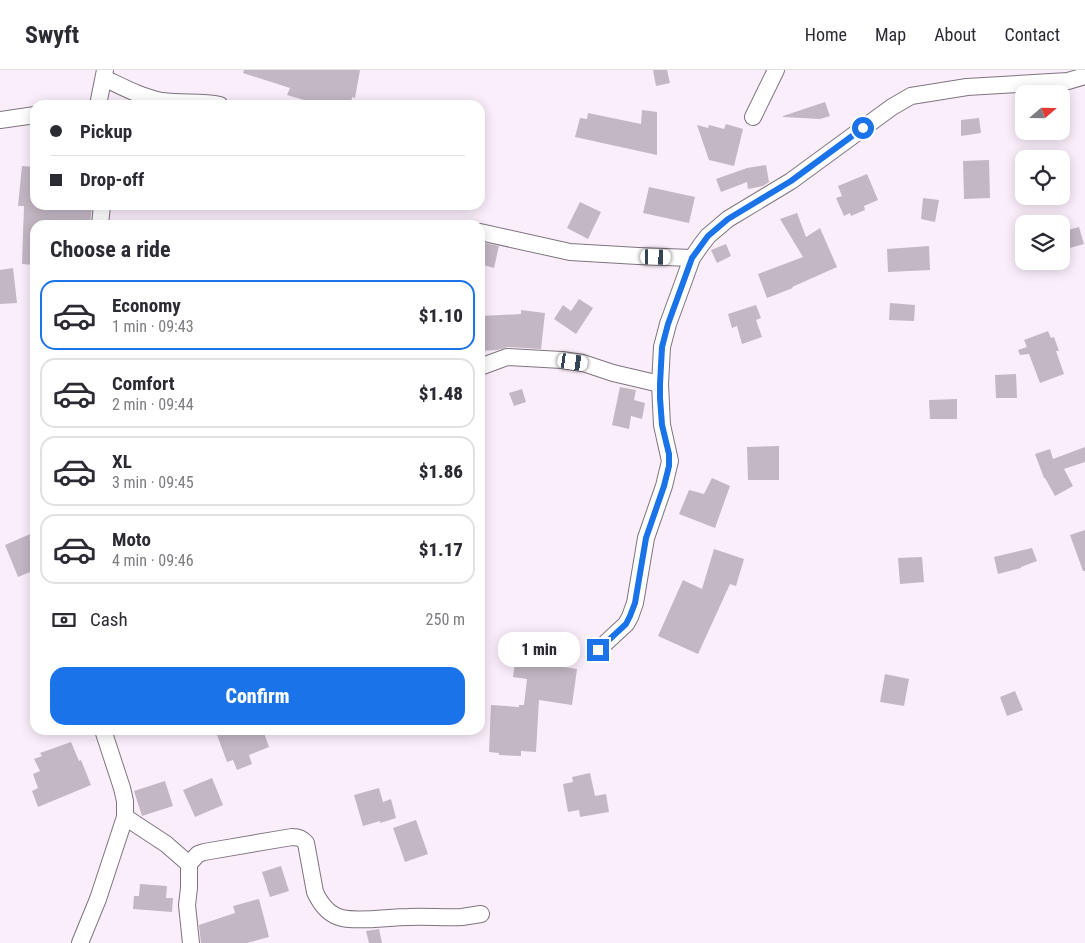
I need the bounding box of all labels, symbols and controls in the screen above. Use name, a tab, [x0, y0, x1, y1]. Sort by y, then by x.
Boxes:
text: Swyft	[25, 21, 79, 49]
text: Home	[805, 24, 847, 45]
text: Map	[875, 24, 906, 45]
text: About	[934, 24, 976, 45]
text: Contact	[1004, 24, 1060, 45]
north arrow	[1015, 85, 1070, 140]
map controls	[1015, 85, 1070, 270]
route start	[852, 117, 874, 139]
text: Pickup	[80, 120, 132, 143]
button: locate	[1015, 150, 1070, 205]
text: Drop-off	[80, 168, 144, 191]
button: layers	[1015, 215, 1070, 270]
text: Choose a ride	[50, 237, 171, 262]
car	[640, 249, 671, 265]
icon: car	[52, 293, 97, 338]
text: Economy	[112, 294, 181, 317]
text: $1.10	[419, 304, 463, 327]
text: 1 min · 09:43	[112, 317, 194, 336]
car	[557, 352, 588, 372]
icon: car	[52, 371, 97, 416]
text: Comfort	[112, 372, 175, 395]
text: $1.48	[419, 382, 463, 405]
text: 2 min · 09:44	[112, 395, 194, 414]
icon: car	[52, 449, 97, 494]
text: XL	[112, 450, 132, 473]
text: $1.86	[419, 460, 463, 483]
text: 3 min · 09:45	[112, 473, 194, 492]
icon: car	[52, 527, 97, 572]
text: Moto	[112, 528, 151, 551]
text: $1.17	[419, 538, 463, 561]
text: 4 min · 09:46	[112, 551, 194, 570]
icon: cash	[50, 606, 78, 634]
text: Cash	[90, 608, 128, 631]
text: 250 m	[426, 610, 465, 629]
callout: 1 min	[498, 632, 580, 668]
route end	[587, 639, 609, 661]
text: 1 min	[521, 640, 557, 659]
button: Confirm	[50, 667, 465, 725]

